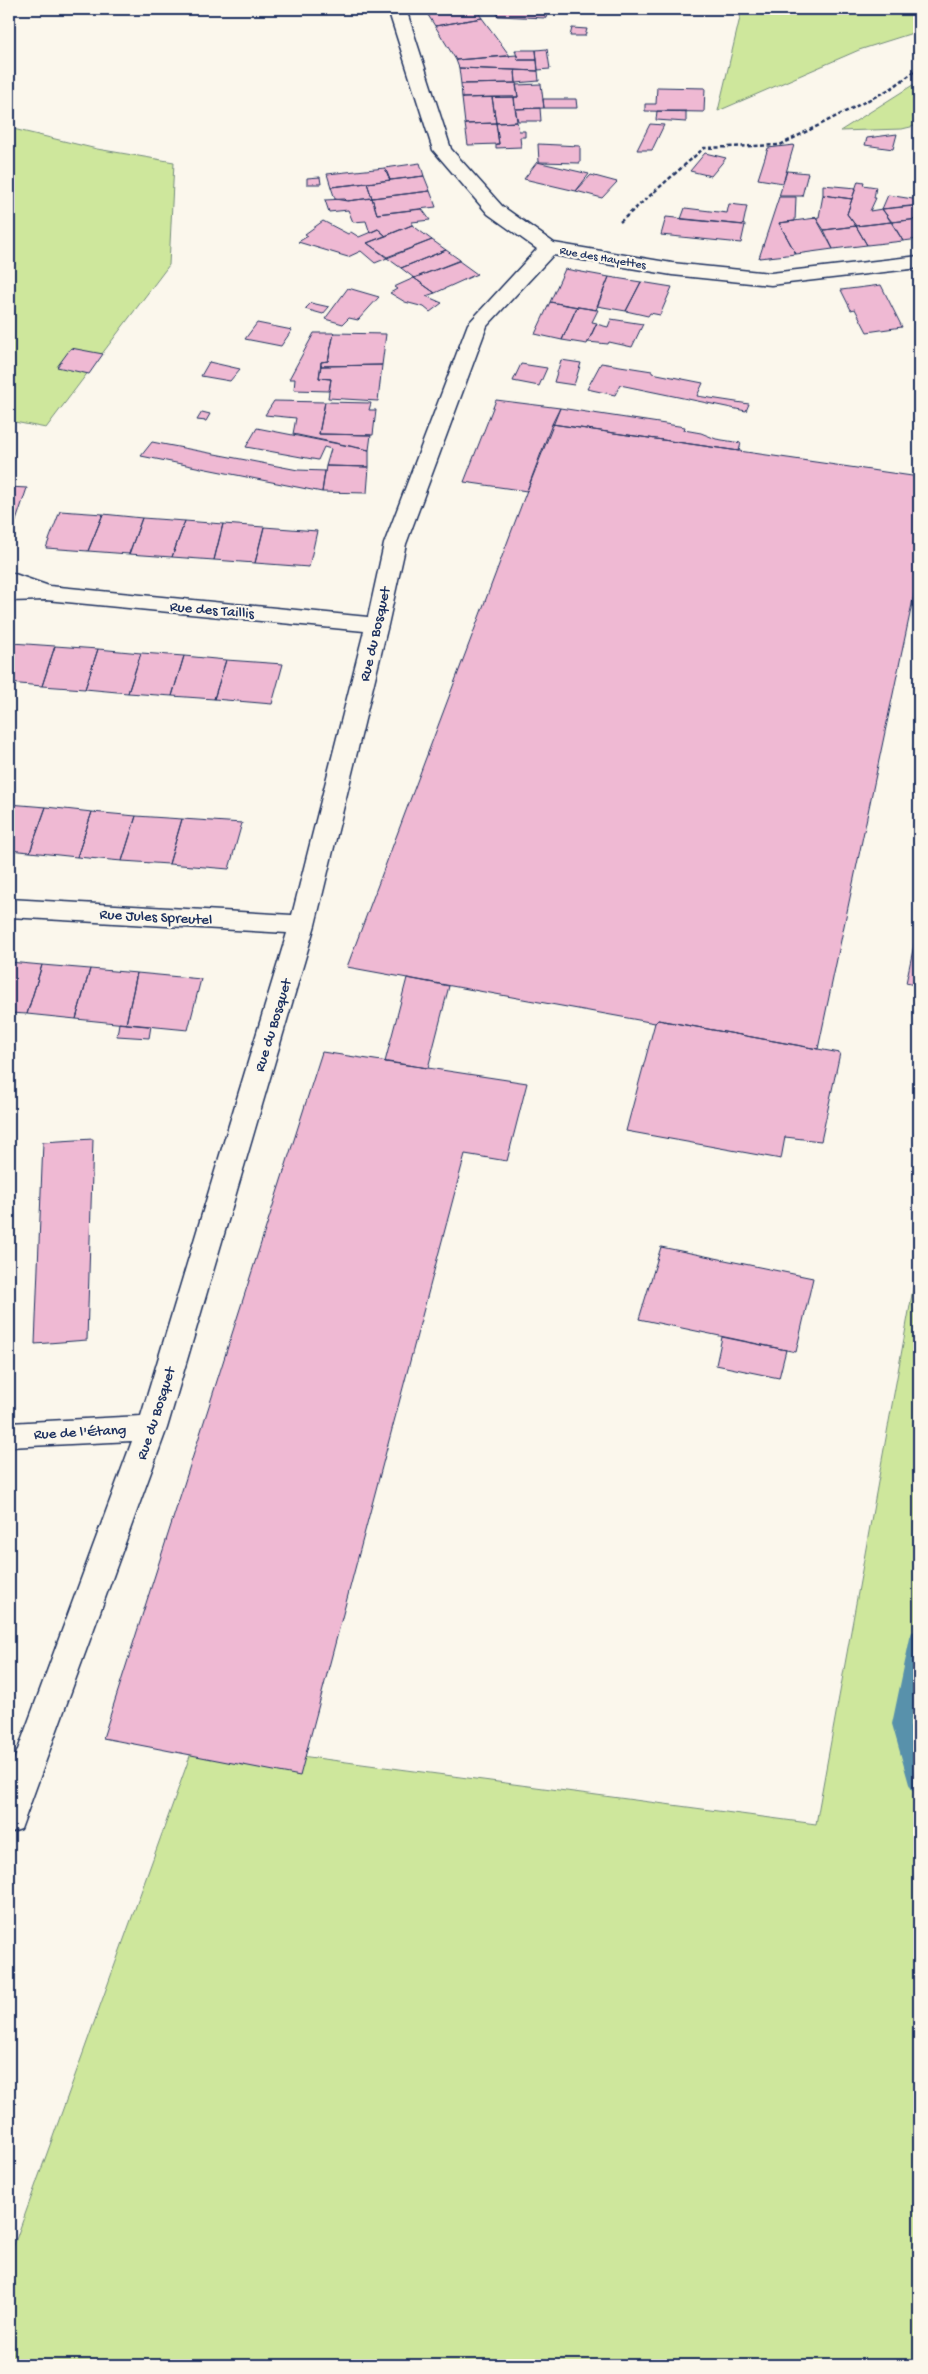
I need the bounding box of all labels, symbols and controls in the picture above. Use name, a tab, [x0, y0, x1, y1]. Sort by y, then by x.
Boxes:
street label: Rue des Hayettes	[558, 244, 647, 274]
street label: Rue du Bosquet	[356, 584, 396, 683]
street label: Rue des Taillis	[169, 598, 255, 624]
street label: Rue Jules Spreutel	[99, 906, 213, 930]
street label: Rue du Bosquet	[251, 975, 297, 1074]
street label: Rue du Bosquet	[133, 1363, 181, 1462]
street label: Rue de l'Étang	[33, 1422, 127, 1444]

